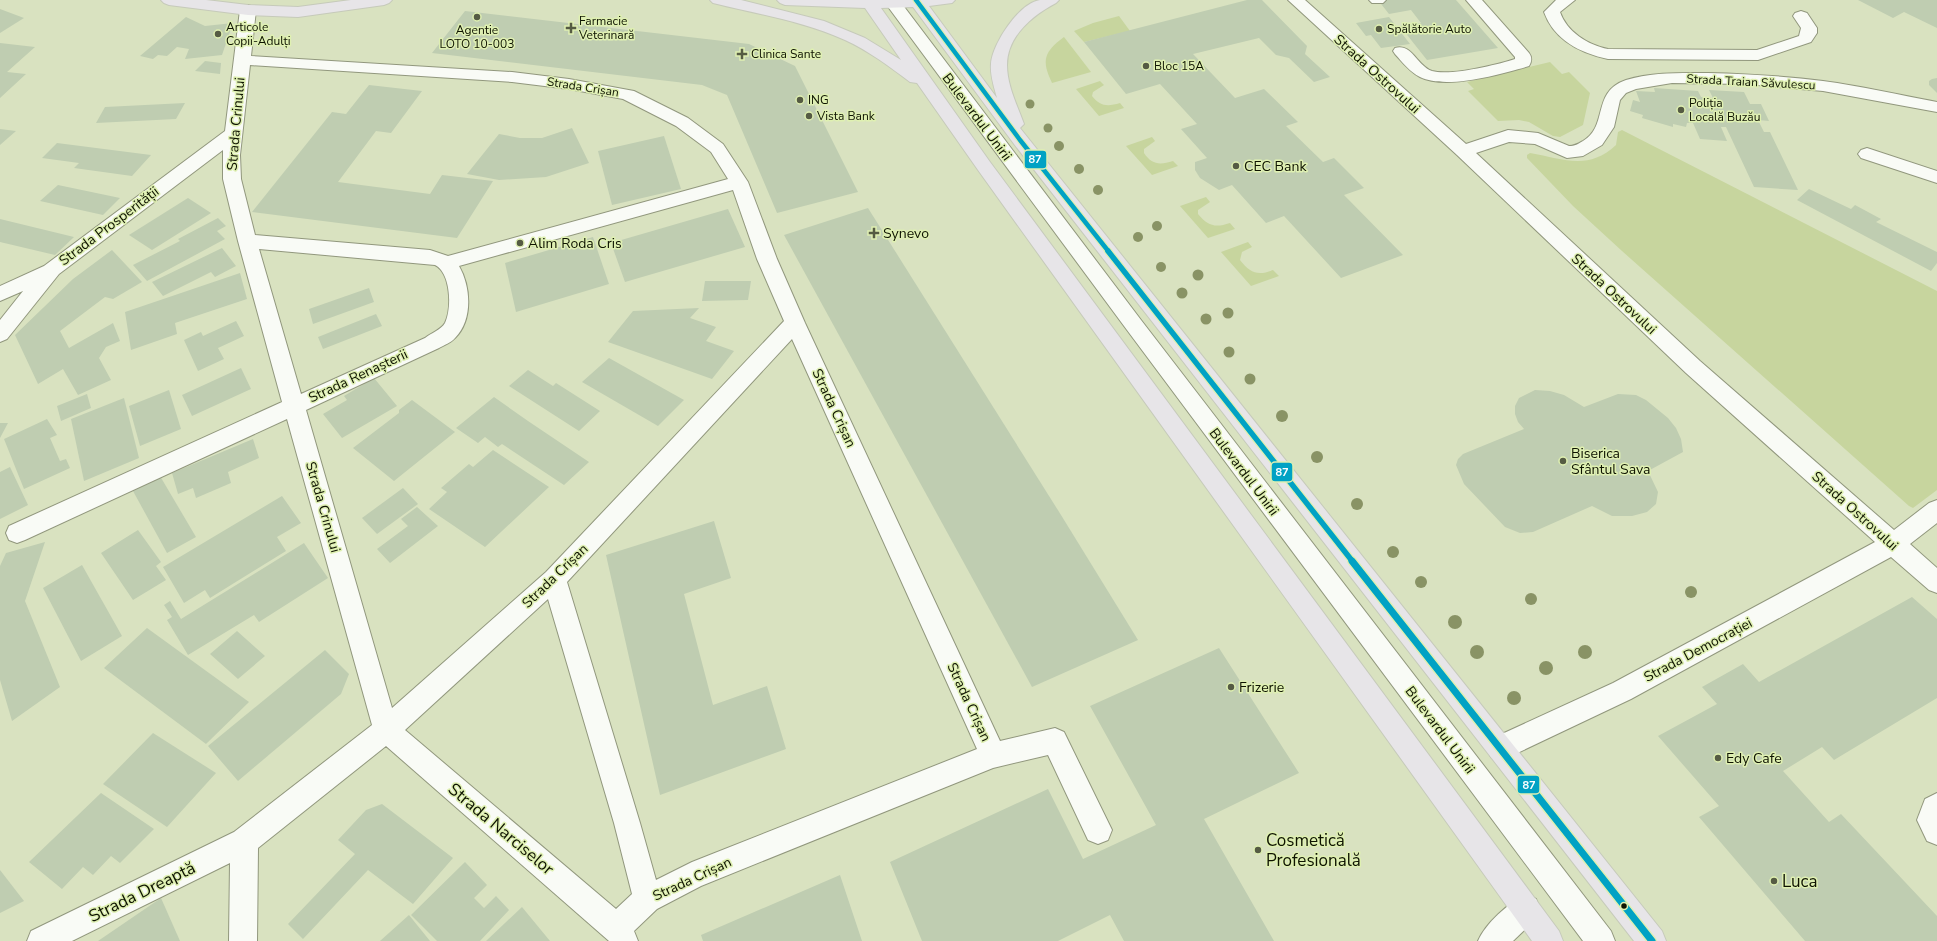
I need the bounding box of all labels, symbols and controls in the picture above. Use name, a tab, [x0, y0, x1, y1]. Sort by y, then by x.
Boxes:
marker: Agentie LOTO 10-003	[472, 12, 482, 22]
place label: Farmacie Veterinară	[578, 13, 634, 43]
place label: Articole Copii-Adulți	[226, 19, 291, 49]
place label: Spălătorie Auto	[1387, 21, 1472, 37]
place label: Agentie LOTO 10-003	[440, 22, 514, 52]
marker: Farmacie Veterinară	[566, 23, 576, 33]
marker: Spălătorie Auto	[1374, 24, 1384, 34]
marker: Articole Copii-Adulți	[213, 29, 223, 39]
street label: Strada Ostrovului	[1330, 30, 1424, 118]
place label: Clinica Sante	[751, 46, 821, 62]
marker: Clinica Sante	[736, 48, 748, 60]
place label: Bloc 15A	[1154, 58, 1204, 74]
marker: Bloc 15A	[1141, 61, 1151, 71]
street label: Bulevardul Unirii	[938, 69, 1016, 165]
street label: Strada Traian Săvulescu	[1686, 71, 1816, 93]
street label: Strada Crișan	[546, 73, 620, 101]
street label: Strada Crinului	[222, 76, 250, 172]
place label: ING	[808, 92, 829, 108]
marker: ING	[795, 95, 805, 105]
place label: Poliția Locală Buzău	[1689, 95, 1760, 125]
marker: Poliția Locală Buzău	[1676, 105, 1686, 115]
place label: Vista Bank	[816, 108, 876, 124]
marker: Vista Bank	[804, 111, 814, 121]
line badge: 87	[1024, 150, 1047, 169]
text: 87	[1028, 152, 1042, 167]
place label: CEC Bank	[1244, 157, 1307, 176]
marker: CEC Bank	[1231, 161, 1241, 171]
street label: Strada Prosperității	[55, 182, 163, 270]
place label: Synevo	[883, 224, 929, 243]
marker: Synevo	[868, 227, 880, 239]
place label: Alim Roda Cris	[528, 234, 622, 253]
marker: Alim Roda Cris	[515, 238, 525, 248]
street label: Strada Ostrovului	[1567, 249, 1661, 339]
street label: Strada Renașterii	[305, 345, 411, 407]
street label: Strada Crișan	[807, 366, 861, 450]
street label: Bulevardul Unirii	[1205, 424, 1283, 520]
place label: Biserica Sfântul Sava	[1571, 444, 1651, 479]
marker: Biserica Sfântul Sava	[1558, 456, 1568, 466]
street label: Strada Crinului	[301, 459, 345, 555]
line badge: 87	[1271, 462, 1293, 482]
text: 87	[1275, 465, 1289, 480]
street label: Strada Ostrovului	[1808, 467, 1902, 555]
street label: Strada Crișan	[518, 540, 592, 612]
street label: Strada Democrației	[1640, 613, 1756, 687]
street label: Strada Crișan	[942, 660, 996, 744]
place label: Frizerie	[1239, 678, 1284, 697]
marker: Frizerie	[1226, 682, 1236, 692]
street label: Bulevardul Unirii	[1401, 682, 1479, 778]
place label: Edy Cafe	[1726, 749, 1782, 768]
marker: Edy Cafe	[1713, 753, 1723, 763]
line badge: 87	[1517, 775, 1540, 794]
street label: Strada Narciselor	[443, 778, 559, 880]
text: 87	[1522, 778, 1536, 793]
place label: Cosmetică Profesională	[1266, 829, 1361, 872]
marker: Cosmetică Profesională	[1253, 845, 1263, 855]
street label: Strada Crișan	[650, 852, 734, 906]
street label: Strada Dreaptă	[85, 856, 199, 928]
place label: Luca	[1782, 870, 1817, 893]
marker: Luca	[1769, 876, 1779, 886]
unlabelled marker	[1619, 901, 1629, 911]

